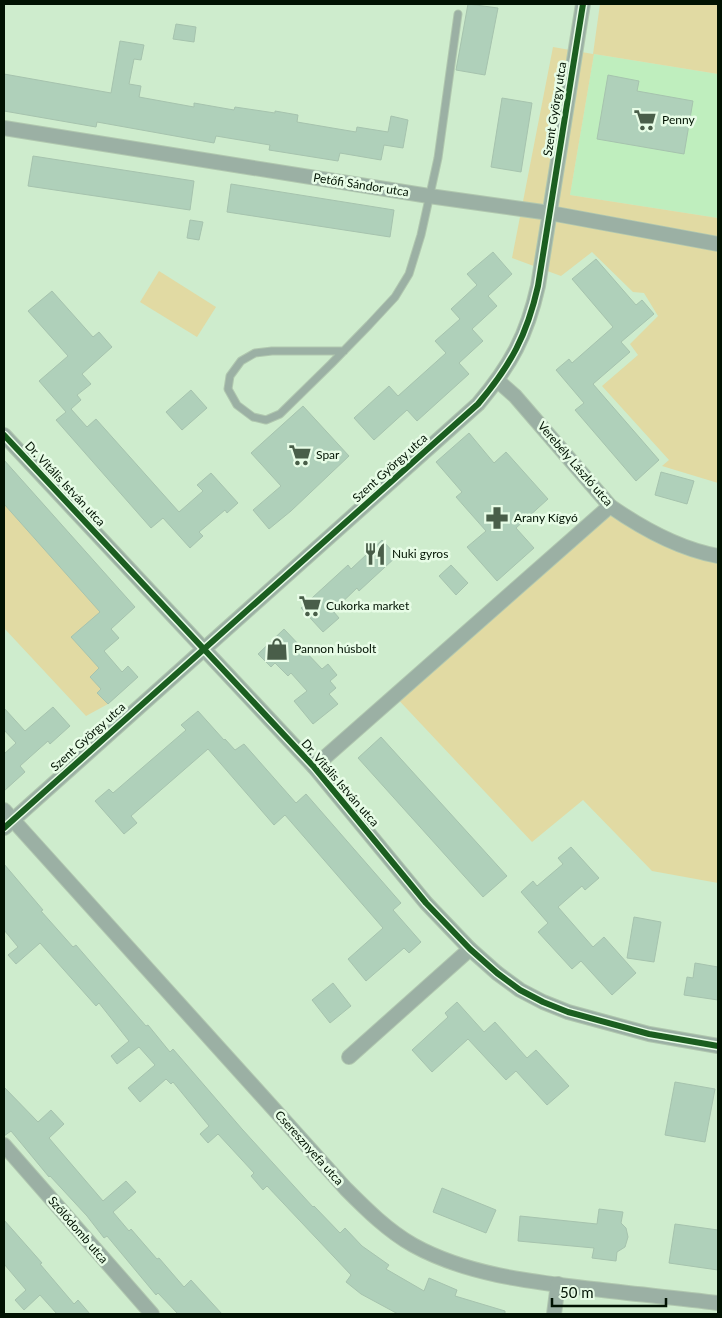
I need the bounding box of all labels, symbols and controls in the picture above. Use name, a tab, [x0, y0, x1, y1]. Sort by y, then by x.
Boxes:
street label: Szent György utca	[540, 61, 569, 157]
supermarket icon: Penny	[632, 107, 658, 133]
place label: Penny	[662, 112, 695, 127]
street label: Petőfi Sándor utca	[312, 170, 410, 199]
street label: Verebély László utca	[535, 418, 616, 509]
street label: Szent György utca	[349, 430, 430, 505]
street label: Dr. Vitális István utca	[22, 438, 109, 529]
supermarket icon: Spar	[287, 442, 313, 468]
place label: Spar	[316, 447, 340, 462]
pharmacy icon: Arany Kígyó	[484, 505, 510, 531]
place label: Arany Kígyó	[514, 510, 578, 525]
restaurant icon: Nuki gyros	[362, 541, 388, 567]
place label: Nuki gyros	[392, 546, 448, 561]
supermarket icon: Cukorka market	[297, 593, 323, 619]
place label: Cukorka market	[326, 598, 410, 613]
shop icon: Pannon húsbolt	[264, 636, 290, 662]
place label: Pannon húsbolt	[294, 641, 377, 656]
street label: Szent György utca	[47, 699, 128, 774]
street label: Dr. Vitális István utca	[298, 736, 382, 829]
street label: Cseresznyefa utca	[272, 1107, 347, 1188]
street label: Szőlődomb utca	[45, 1193, 112, 1266]
scale bar	[552, 1276, 666, 1308]
text: 50 m	[560, 1283, 594, 1301]

